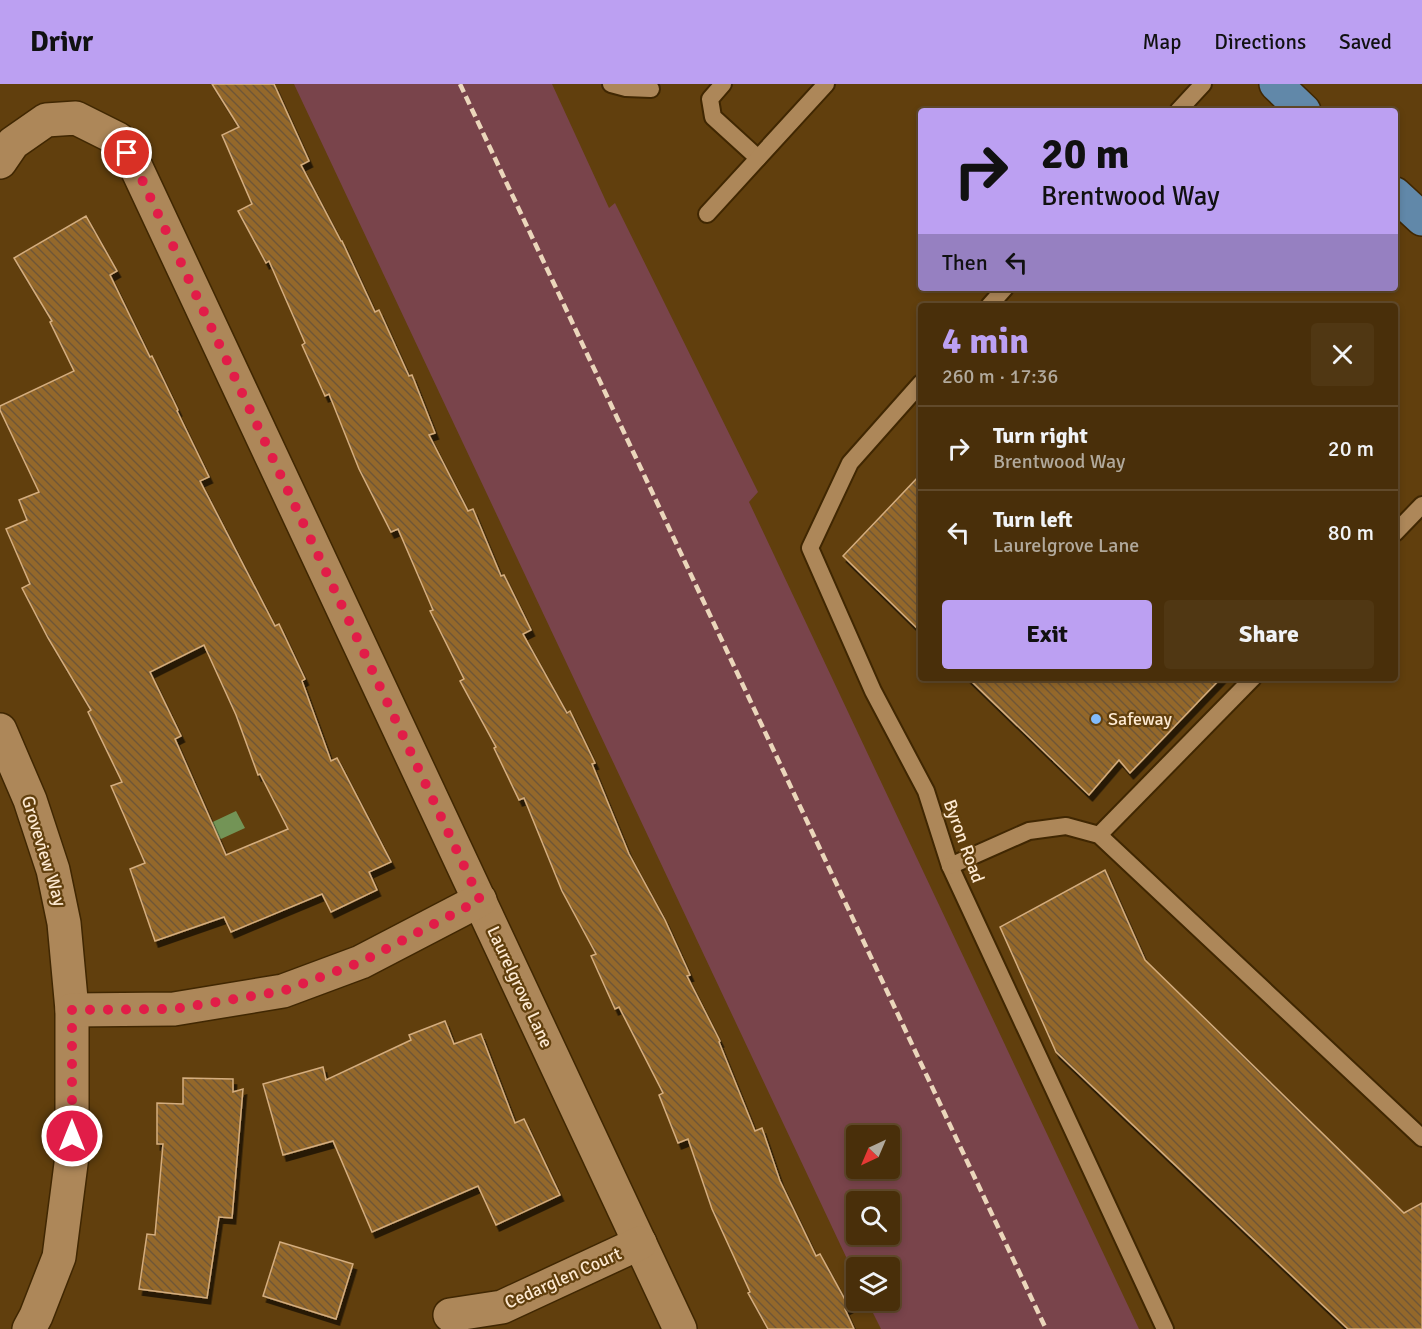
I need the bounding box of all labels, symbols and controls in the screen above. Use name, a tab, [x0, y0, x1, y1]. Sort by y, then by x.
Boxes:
text: Drivr	[30, 25, 93, 59]
text: Map	[1143, 29, 1181, 55]
text: Directions	[1214, 29, 1306, 55]
text: Saved	[1339, 29, 1392, 55]
pin	[101, 127, 152, 178]
text: 20 m	[1041, 129, 1130, 180]
icon: right	[942, 132, 1020, 210]
icon: arrive	[110, 136, 143, 169]
text: Brentwood Way	[1041, 180, 1220, 213]
icon: left	[1000, 246, 1033, 279]
text: Then	[942, 249, 988, 276]
text: 4 min	[942, 319, 1029, 364]
button: close	[1311, 323, 1374, 386]
text: 260 m · 17:36	[942, 364, 1058, 389]
text: Turn right	[993, 422, 1088, 449]
icon: right	[942, 432, 975, 465]
text: 20 m	[1328, 435, 1374, 462]
text: Brentwood Way	[993, 449, 1125, 474]
text: Turn left	[993, 506, 1073, 533]
icon: left	[942, 516, 975, 549]
text: 80 m	[1328, 519, 1374, 546]
text: Laurelgrove Lane	[993, 533, 1139, 558]
button: Exit	[942, 600, 1152, 669]
button: Share	[1164, 600, 1374, 669]
place label: Safeway	[1108, 708, 1172, 730]
marker: Safeway	[1089, 712, 1103, 726]
street label: Groveview Way	[17, 793, 71, 909]
street label: Byron Road	[939, 796, 989, 886]
street label: Laurelgrove Lane	[482, 923, 558, 1051]
position arrow	[40, 1104, 104, 1168]
north arrow	[846, 1125, 900, 1179]
map controls	[846, 1125, 900, 1311]
button: search	[846, 1191, 900, 1245]
street label: Cedarglen Court	[501, 1242, 625, 1314]
button: layers	[846, 1257, 900, 1311]

